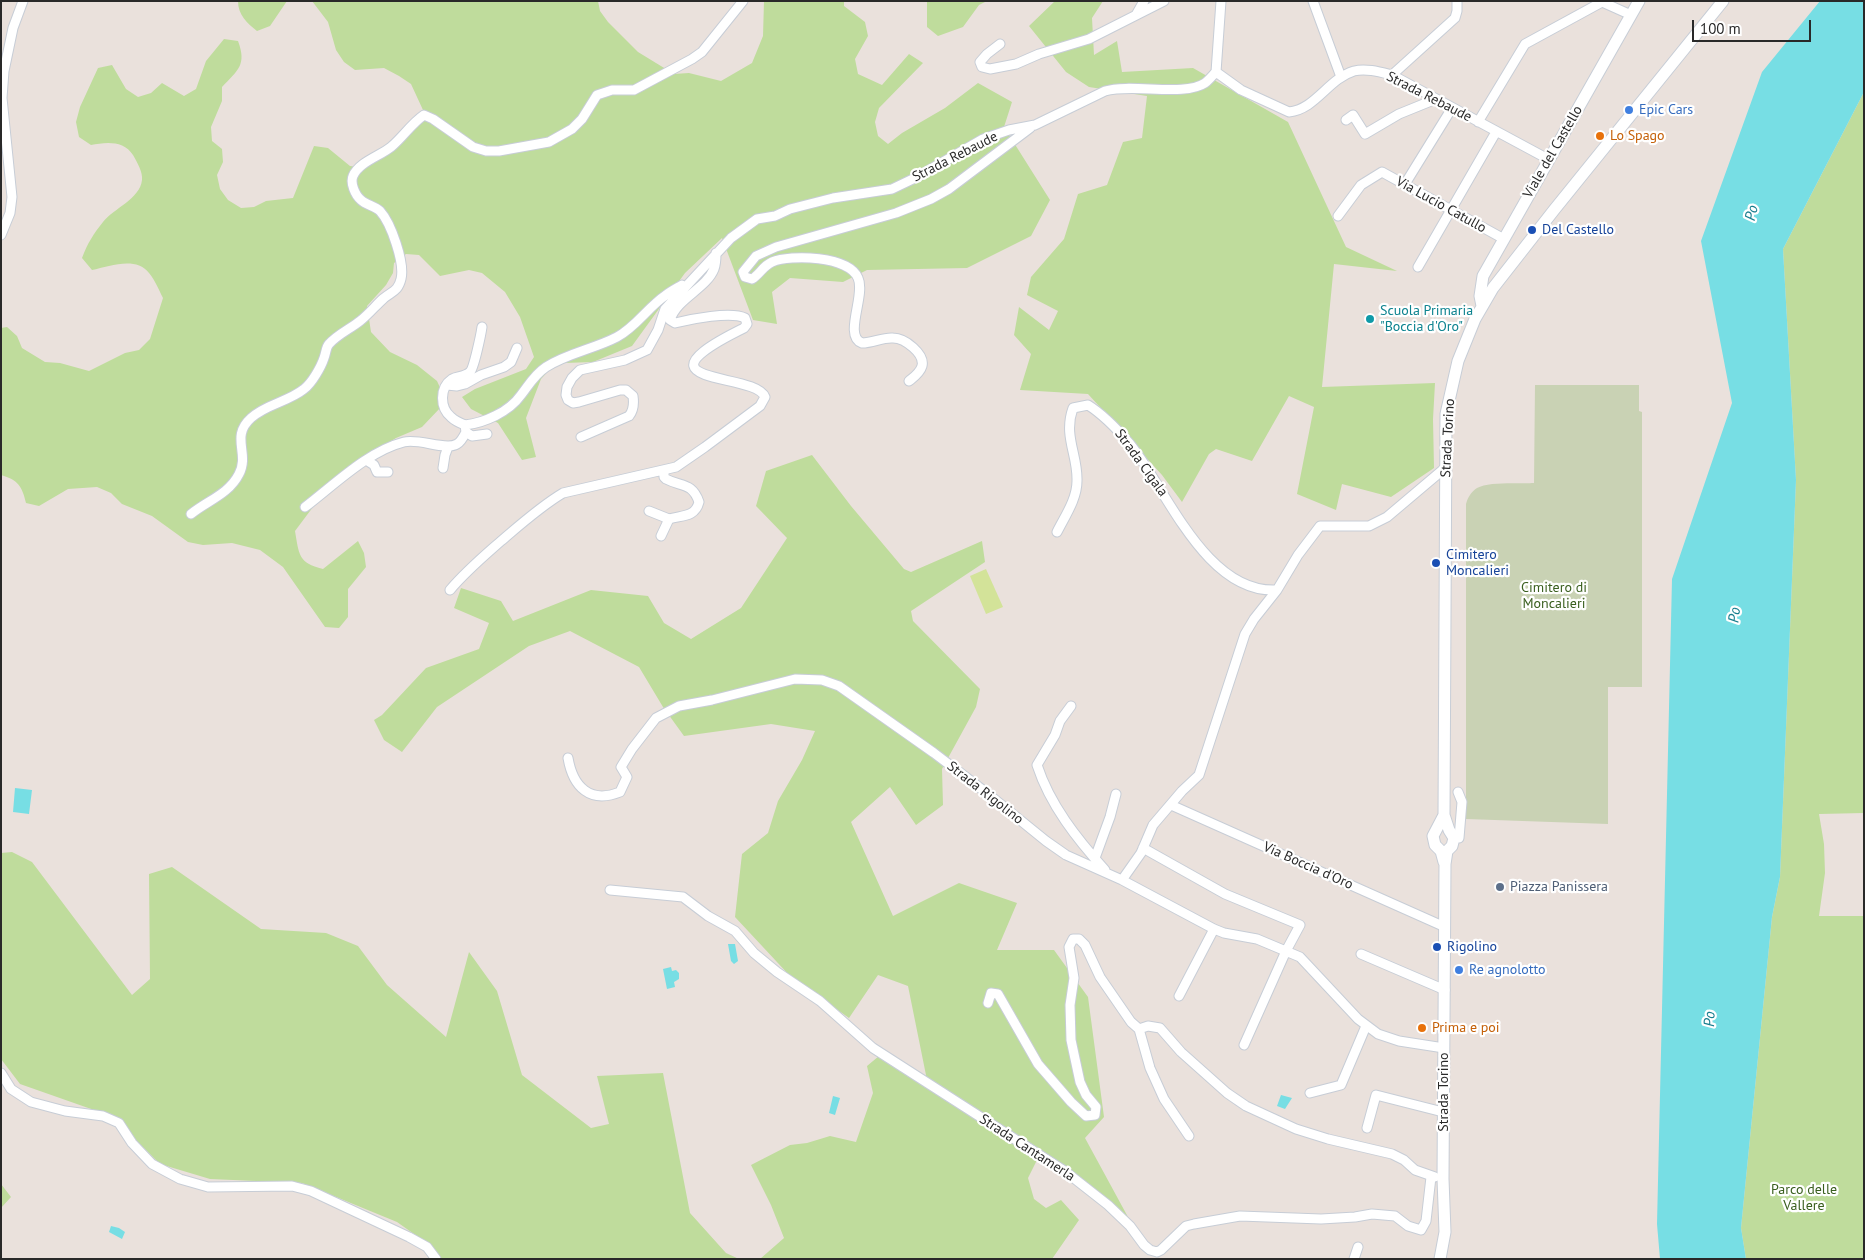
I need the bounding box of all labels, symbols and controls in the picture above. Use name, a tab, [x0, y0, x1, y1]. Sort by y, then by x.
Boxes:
scale bar	[1695, 10, 1814, 42]
text: 100 m	[1700, 19, 1741, 38]
street label: Strada Rebaude	[1384, 68, 1474, 126]
place label: Epic Cars	[1639, 102, 1693, 118]
street label: Viale del Castello	[1520, 103, 1586, 201]
marker: Epic Cars	[1623, 104, 1635, 116]
street label: Strada Rebaude	[910, 128, 1000, 186]
place label: Lo Spago	[1610, 128, 1665, 144]
marker: Lo Spago	[1594, 130, 1606, 142]
street label: Via Lucio Catullo	[1393, 173, 1489, 237]
water label: Po	[1741, 203, 1763, 223]
place label: Del Castello	[1542, 222, 1614, 238]
marker: Del Castello	[1526, 224, 1538, 236]
place label: Scuola Primaria "Boccia d'Oro"	[1380, 303, 1473, 336]
marker: Scuola Primaria "Boccia d'Oro"	[1364, 313, 1376, 325]
street label: Strada Torino	[1438, 398, 1458, 478]
street label: Strada Cigala	[1111, 426, 1171, 500]
place label: Cimitero Moncalieri	[1446, 547, 1509, 580]
marker: Cimitero Moncalieri	[1430, 557, 1442, 569]
park label: Cimitero di Moncalieri	[1521, 580, 1587, 612]
water label: Po	[1725, 606, 1745, 624]
street label: Strada Rigolino	[943, 758, 1027, 828]
street label: Via Boccia d'Oro	[1260, 839, 1356, 893]
place label: Piazza Panissera	[1510, 879, 1608, 895]
marker: Piazza Panissera	[1494, 881, 1506, 893]
place label: Rigolino	[1447, 939, 1497, 955]
marker: Rigolino	[1431, 941, 1443, 953]
place label: Re agnolotto	[1469, 962, 1546, 978]
marker: Re agnolotto	[1453, 964, 1465, 976]
water label: Po	[1701, 1011, 1719, 1027]
place label: Prima e poi	[1432, 1020, 1500, 1036]
marker: Prima e poi	[1416, 1022, 1428, 1034]
street label: Strada Torino	[1436, 1052, 1452, 1132]
street label: Strada Cantamerla	[976, 1111, 1078, 1185]
park label: Parco delle Vallere	[1771, 1182, 1837, 1214]

